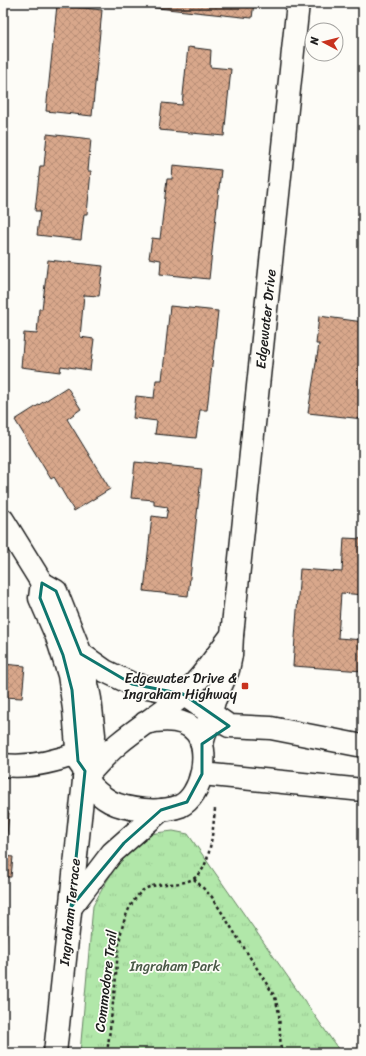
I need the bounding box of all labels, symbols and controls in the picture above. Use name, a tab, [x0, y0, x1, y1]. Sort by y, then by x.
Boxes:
north arrow	[304, 22, 344, 62]
text: N	[305, 36, 325, 47]
street label: Edgewater Drive	[248, 268, 284, 370]
place label: Edgewater Drive & Ingraham Highway	[122, 666, 238, 707]
marker: Edgewater Drive & Ingraham Highway	[240, 681, 250, 691]
street label: Ingraham Terrace	[52, 857, 88, 968]
street label: Commodore Trail	[87, 928, 125, 1033]
park label: Ingraham Park	[129, 954, 221, 979]

